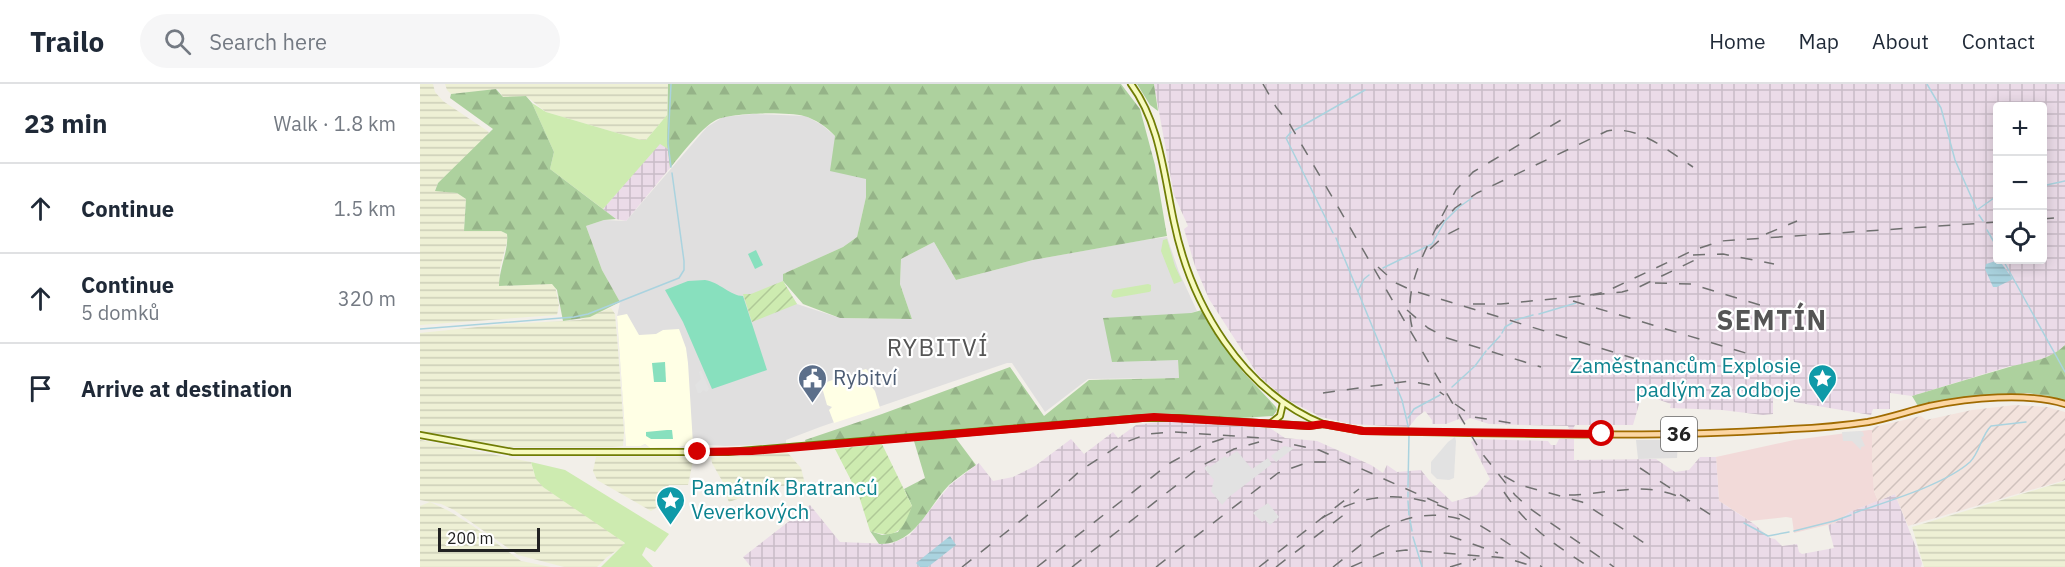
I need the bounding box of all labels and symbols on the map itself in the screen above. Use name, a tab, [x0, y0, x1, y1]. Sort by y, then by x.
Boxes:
district label: SEMTÍN	[1716, 302, 1828, 337]
district label: RYBITVÍ	[887, 331, 989, 363]
place label: Zaměstnancům Explosie padlým za odboje	[1570, 351, 1801, 403]
public building icon: Rybitví	[796, 362, 828, 404]
place icon: Zaměstnancům Explosie padlým za odboje	[1806, 362, 1838, 404]
place label: Rybitví	[833, 363, 897, 391]
road number: 36	[1661, 417, 1697, 451]
route start	[1588, 420, 1614, 446]
route end	[684, 438, 710, 464]
place label: Památník Bratrancú Veverkových	[691, 473, 878, 525]
place icon: Památník Bratrancú Veverkových	[654, 484, 686, 526]
scale bar	[438, 525, 540, 552]

